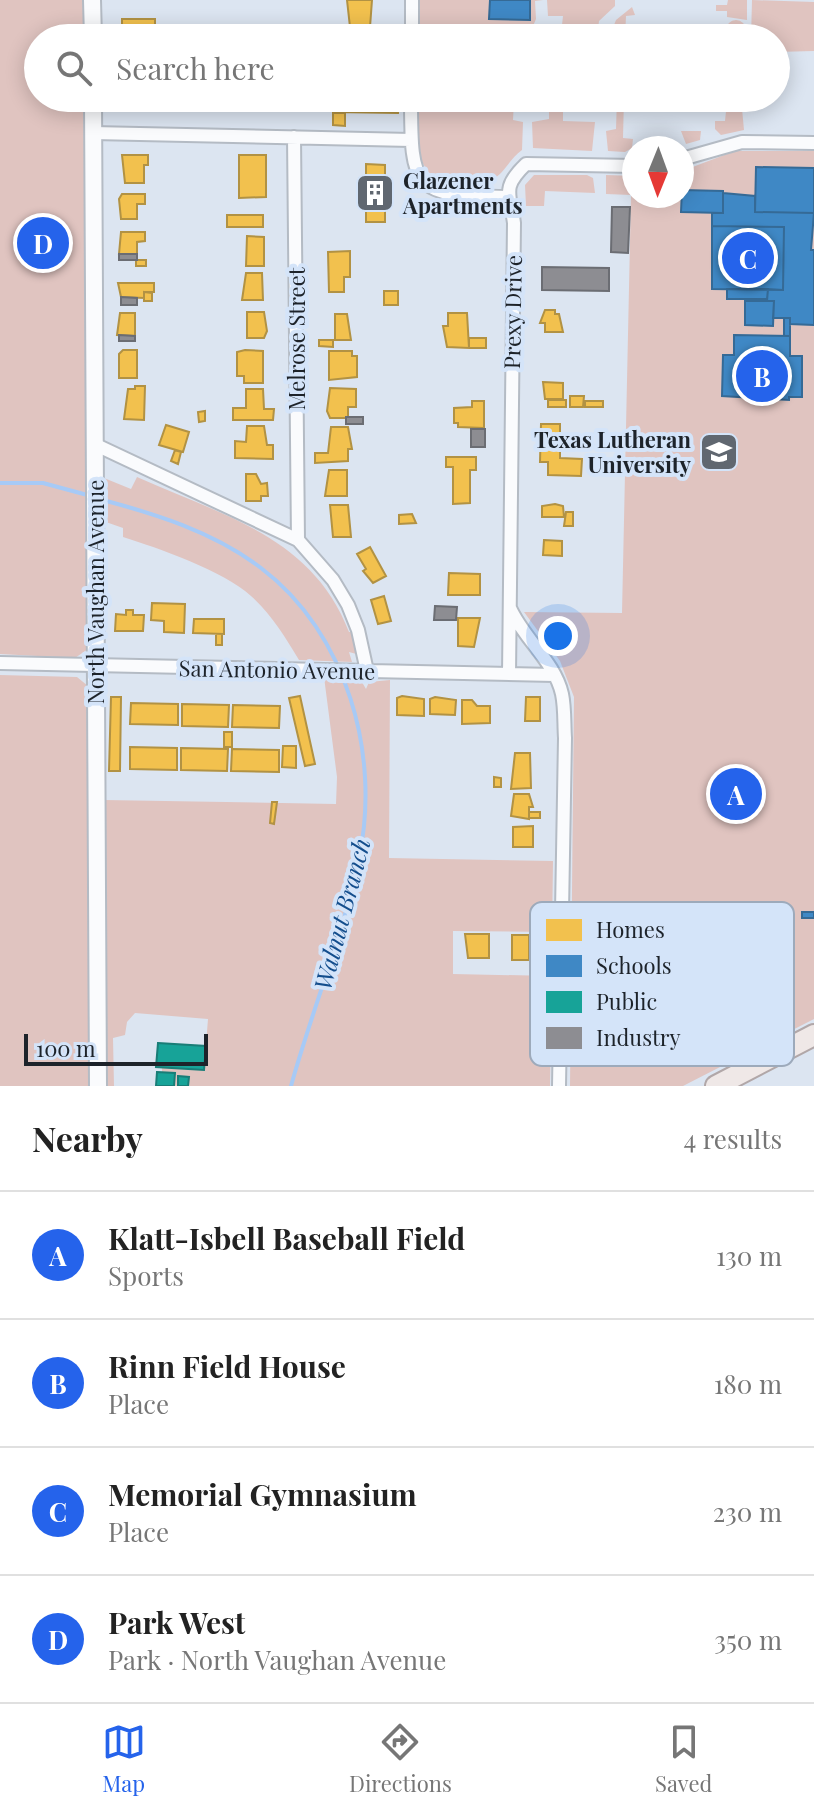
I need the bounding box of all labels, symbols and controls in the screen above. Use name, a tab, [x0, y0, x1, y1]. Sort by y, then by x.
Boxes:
search box	[24, 24, 790, 112]
icon: search	[52, 46, 96, 90]
text: Search here	[116, 48, 275, 88]
north arrow	[622, 136, 694, 208]
place label: Glazener Apartments	[402, 165, 523, 220]
building icon: Glazener Apartments	[354, 172, 396, 214]
pin: D	[17, 213, 69, 273]
pin: C	[722, 228, 774, 288]
street label: Prexy Drive	[496, 255, 528, 369]
street label: Melrose Street	[281, 266, 311, 411]
pin: B	[736, 346, 788, 406]
place label: Texas Lutheran University	[534, 424, 692, 479]
school or university icon: Texas Lutheran University	[698, 431, 740, 473]
street label: North Vaughan Avenue	[80, 480, 110, 704]
your location	[538, 616, 578, 656]
street label: San Antonio Avenue	[178, 652, 376, 686]
pin: A	[710, 764, 762, 824]
water label: Walnut Branch	[305, 835, 377, 993]
legend	[530, 902, 794, 1066]
text: Homes	[596, 914, 665, 944]
text: Schools	[596, 950, 672, 980]
text: Public	[596, 986, 657, 1016]
text: Industry	[596, 1022, 681, 1052]
scale bar	[24, 1030, 208, 1066]
text: 100 m	[36, 1033, 96, 1063]
text: Nearby	[32, 1115, 143, 1161]
text: 4 results	[683, 1121, 782, 1156]
text: Klatt-Isbell Baseball Field	[108, 1218, 465, 1258]
text: A	[49, 1238, 67, 1273]
text: 130 m	[716, 1238, 782, 1273]
text: Sports	[108, 1258, 184, 1293]
text: Rinn Field House	[108, 1346, 346, 1386]
text: B	[49, 1366, 67, 1401]
text: 180 m	[714, 1366, 782, 1401]
text: Place	[108, 1386, 169, 1421]
text: Memorial Gymnasium	[108, 1474, 417, 1514]
text: C	[49, 1494, 67, 1529]
text: 230 m	[713, 1494, 782, 1529]
text: Place	[108, 1514, 169, 1549]
text: Park West	[108, 1602, 245, 1642]
text: D	[48, 1622, 68, 1657]
text: 350 m	[714, 1622, 782, 1657]
text: Park · North Vaughan Avenue	[108, 1642, 446, 1677]
tab: Map	[102, 1720, 146, 1798]
tab: Directions	[349, 1720, 452, 1798]
tab: Saved	[655, 1720, 712, 1798]

